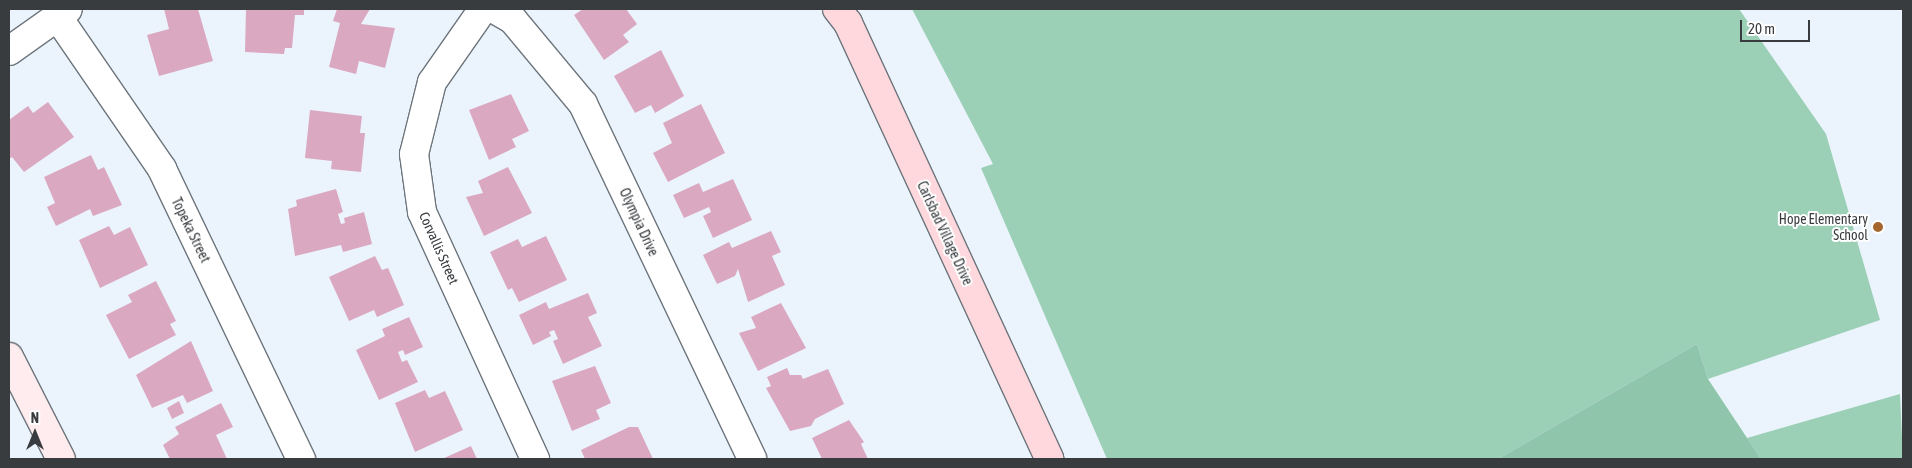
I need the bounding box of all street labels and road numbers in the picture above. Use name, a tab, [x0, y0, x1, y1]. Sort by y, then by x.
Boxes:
street label: Carlsbad Village Drive	[914, 178, 976, 288]
street label: Olympia Drive	[616, 185, 662, 259]
street label: Topeka Street	[168, 195, 214, 265]
street label: Corvallis Street	[416, 209, 462, 287]

